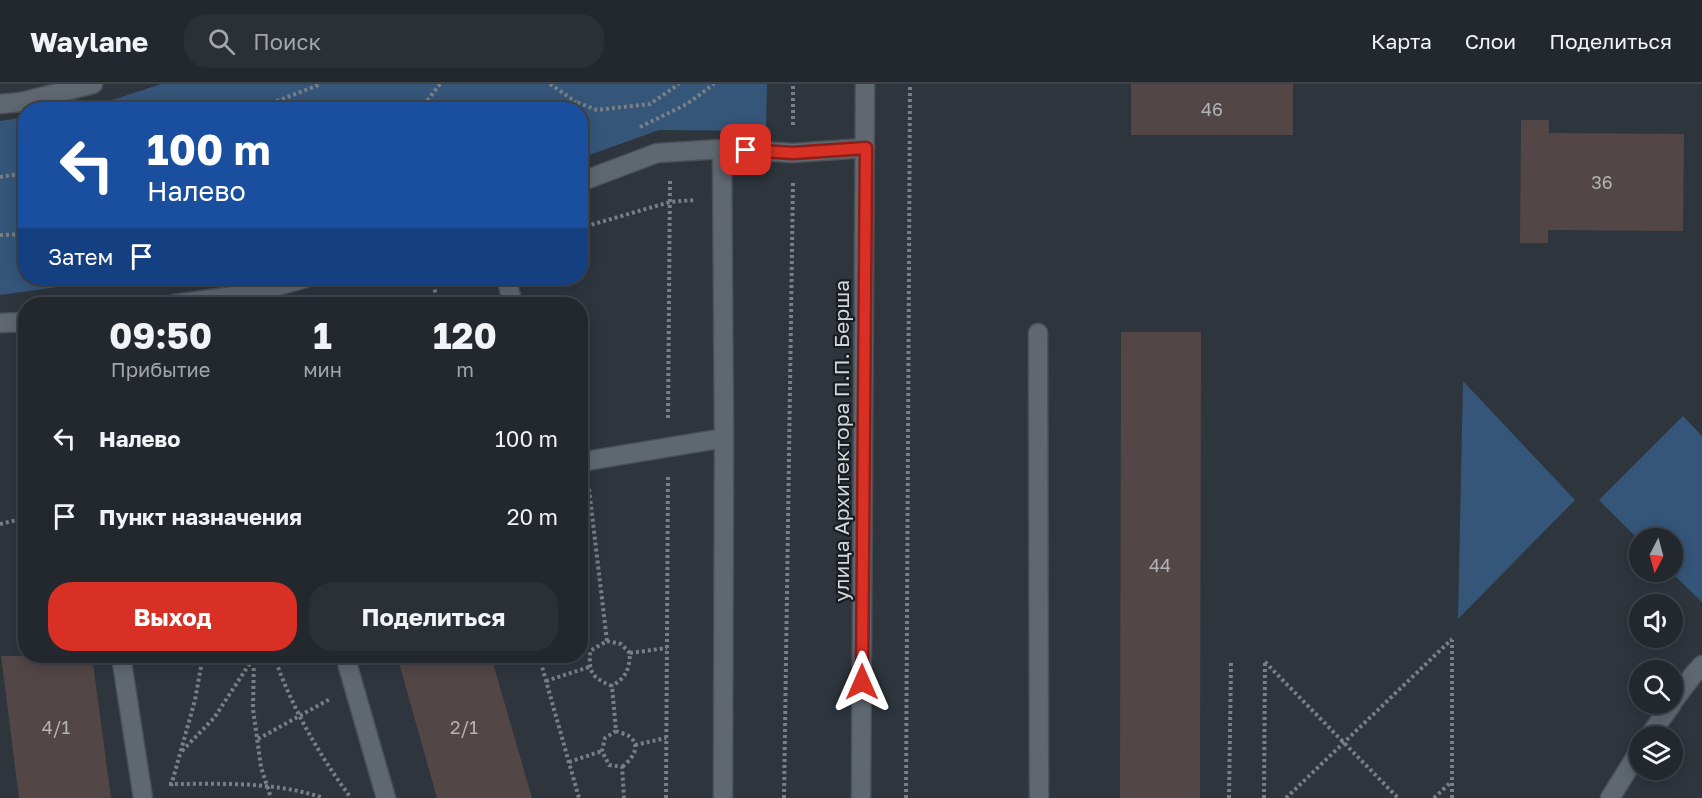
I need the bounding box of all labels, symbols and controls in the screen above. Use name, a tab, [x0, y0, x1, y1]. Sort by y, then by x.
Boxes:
search box	[184, 14, 604, 68]
text: Waylane	[30, 25, 148, 58]
icon: search	[205, 25, 238, 58]
text: Поиск	[253, 28, 321, 55]
text: Карта	[1371, 28, 1432, 54]
text: Слои	[1465, 28, 1516, 54]
text: Поделиться	[1549, 28, 1672, 54]
house number: 46	[1201, 98, 1223, 120]
text: 100 m	[147, 124, 270, 174]
pin	[720, 124, 771, 175]
icon: left	[48, 126, 126, 204]
icon: arrive	[729, 133, 762, 166]
house number: 36	[1591, 171, 1613, 193]
text: Налево	[147, 175, 246, 207]
icon: arrive	[125, 240, 158, 273]
text: Затем	[48, 243, 113, 270]
street label: улица Архитектора П.П. Берша	[828, 280, 854, 602]
text: 09:50	[109, 314, 212, 357]
text: 1	[313, 314, 332, 357]
text: 120	[433, 314, 497, 357]
text: Прибытие	[111, 357, 210, 381]
text: мин	[303, 357, 342, 381]
text: m	[456, 357, 474, 381]
icon: left	[48, 422, 81, 455]
text: Налево	[99, 425, 181, 452]
text: 100 m	[495, 425, 558, 452]
icon: arrive	[48, 500, 81, 533]
text: Пункт назначения	[99, 503, 302, 530]
text: 20 m	[507, 503, 558, 530]
north arrow	[1629, 528, 1683, 582]
map controls	[1629, 528, 1683, 780]
house number: 44	[1149, 554, 1171, 576]
button: Выход	[48, 582, 297, 651]
button: Поделиться	[309, 582, 558, 651]
button: sound	[1629, 594, 1683, 648]
position arrow	[830, 650, 894, 714]
button: search	[1629, 660, 1683, 714]
house number: 4/1	[42, 716, 70, 738]
house number: 2/1	[450, 716, 478, 738]
button: layers	[1629, 726, 1683, 780]

